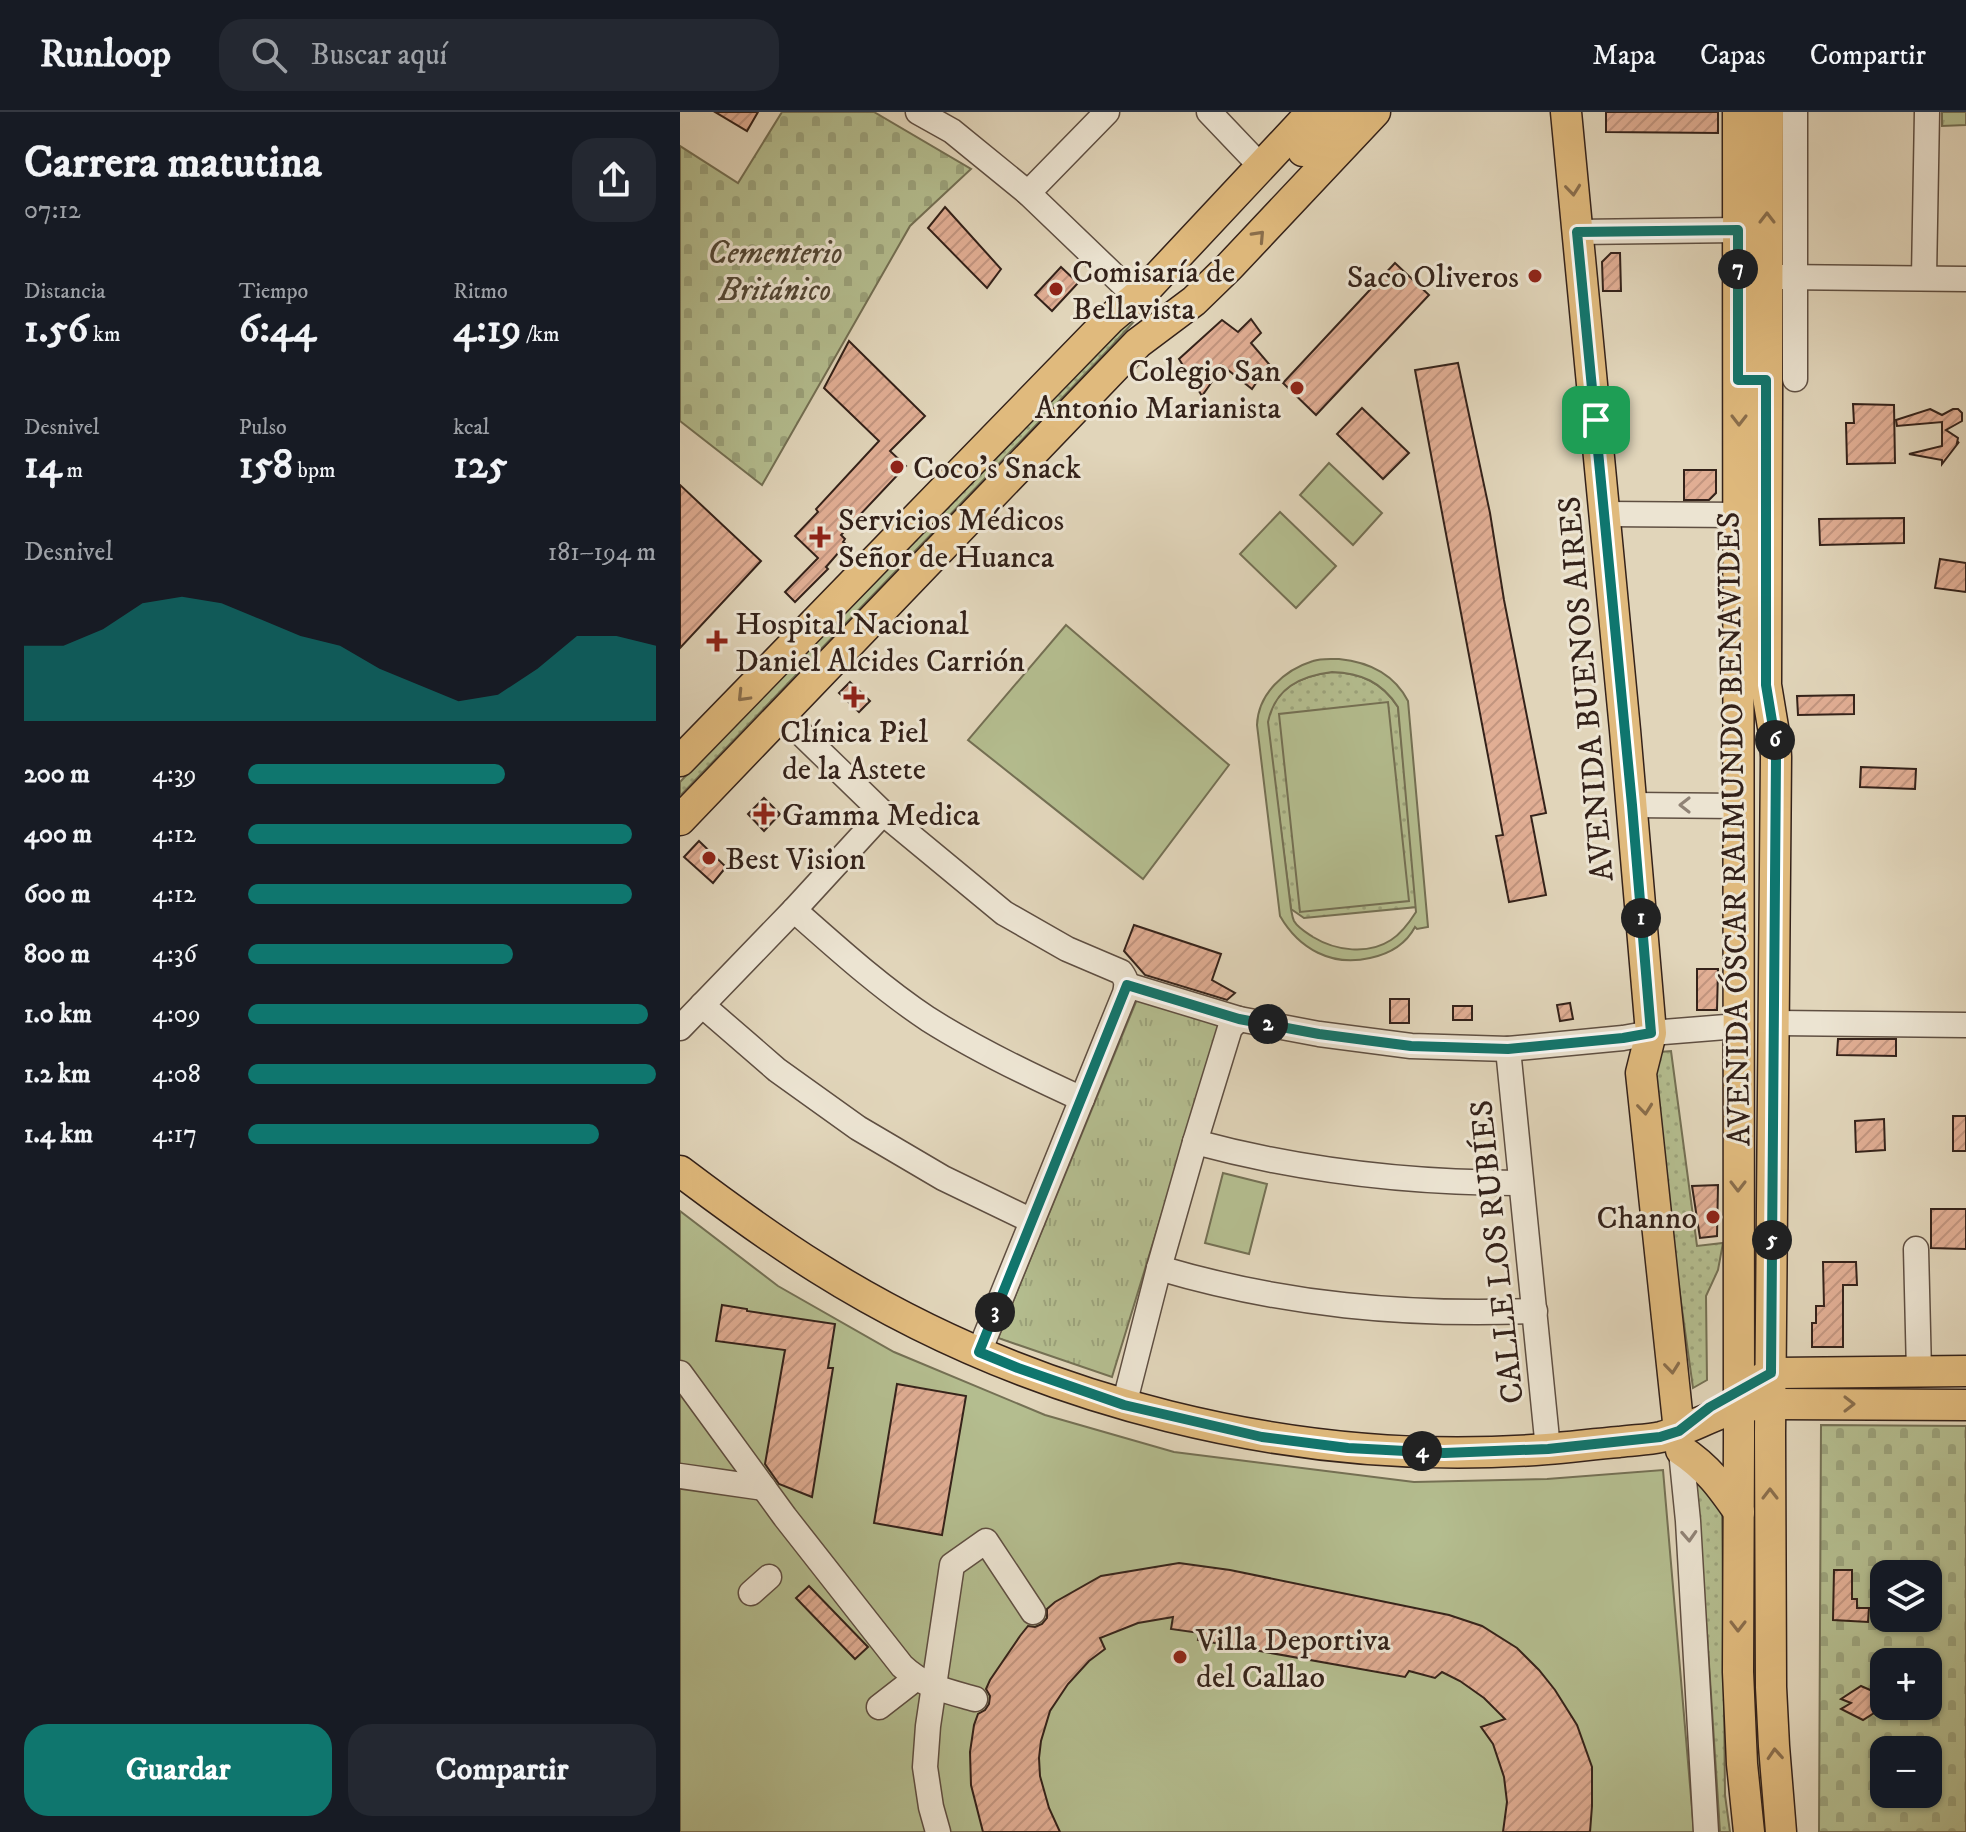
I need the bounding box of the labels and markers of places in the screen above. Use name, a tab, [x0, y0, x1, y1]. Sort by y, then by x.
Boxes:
pin: 7	[1718, 249, 1758, 289]
place label: Comisaría de Bellavista	[1072, 253, 1235, 330]
place label: Saco Oliveros	[1347, 258, 1519, 298]
marker: Saco Oliveros	[1526, 267, 1544, 285]
marker: Comisaría de Bellavista	[1047, 280, 1065, 298]
place label: Colegio San Antonio Marianista	[1035, 352, 1281, 429]
marker: Colegio San Antonio Marianista	[1288, 379, 1306, 397]
pin	[1562, 386, 1630, 454]
place label: Coco's Snack	[913, 449, 1081, 489]
marker: Coco's Snack	[888, 458, 906, 476]
place label: Servicios Médicos Señor de Huanca	[838, 501, 1064, 578]
marker: Servicios Médicos Señor de Huanca	[809, 526, 831, 548]
place label: Hospital Nacional Daniel Alcides Carrión	[735, 605, 1025, 682]
marker: Hospital Nacional Daniel Alcides Carrión	[706, 630, 728, 652]
marker: Clínica Piel de la Astete	[843, 686, 865, 708]
place label: Clínica Piel de la Astete	[780, 713, 928, 790]
pin: 6	[1755, 720, 1795, 760]
place label: Gamma Medica	[782, 796, 981, 836]
marker: Gamma Medica	[753, 803, 775, 825]
place label: Best Vision	[725, 840, 866, 880]
marker: Best Vision	[700, 849, 718, 867]
pin: 1	[1621, 898, 1661, 938]
pin: 2	[1248, 1004, 1288, 1044]
place label: Channo	[1596, 1199, 1697, 1239]
marker: Channo	[1704, 1208, 1722, 1226]
pin: 5	[1752, 1220, 1792, 1260]
pin: 3	[975, 1292, 1015, 1332]
pin: 4	[1402, 1431, 1442, 1471]
place label: Villa Deportiva del Callao	[1195, 1621, 1391, 1698]
marker: Villa Deportiva del Callao	[1171, 1648, 1189, 1666]

